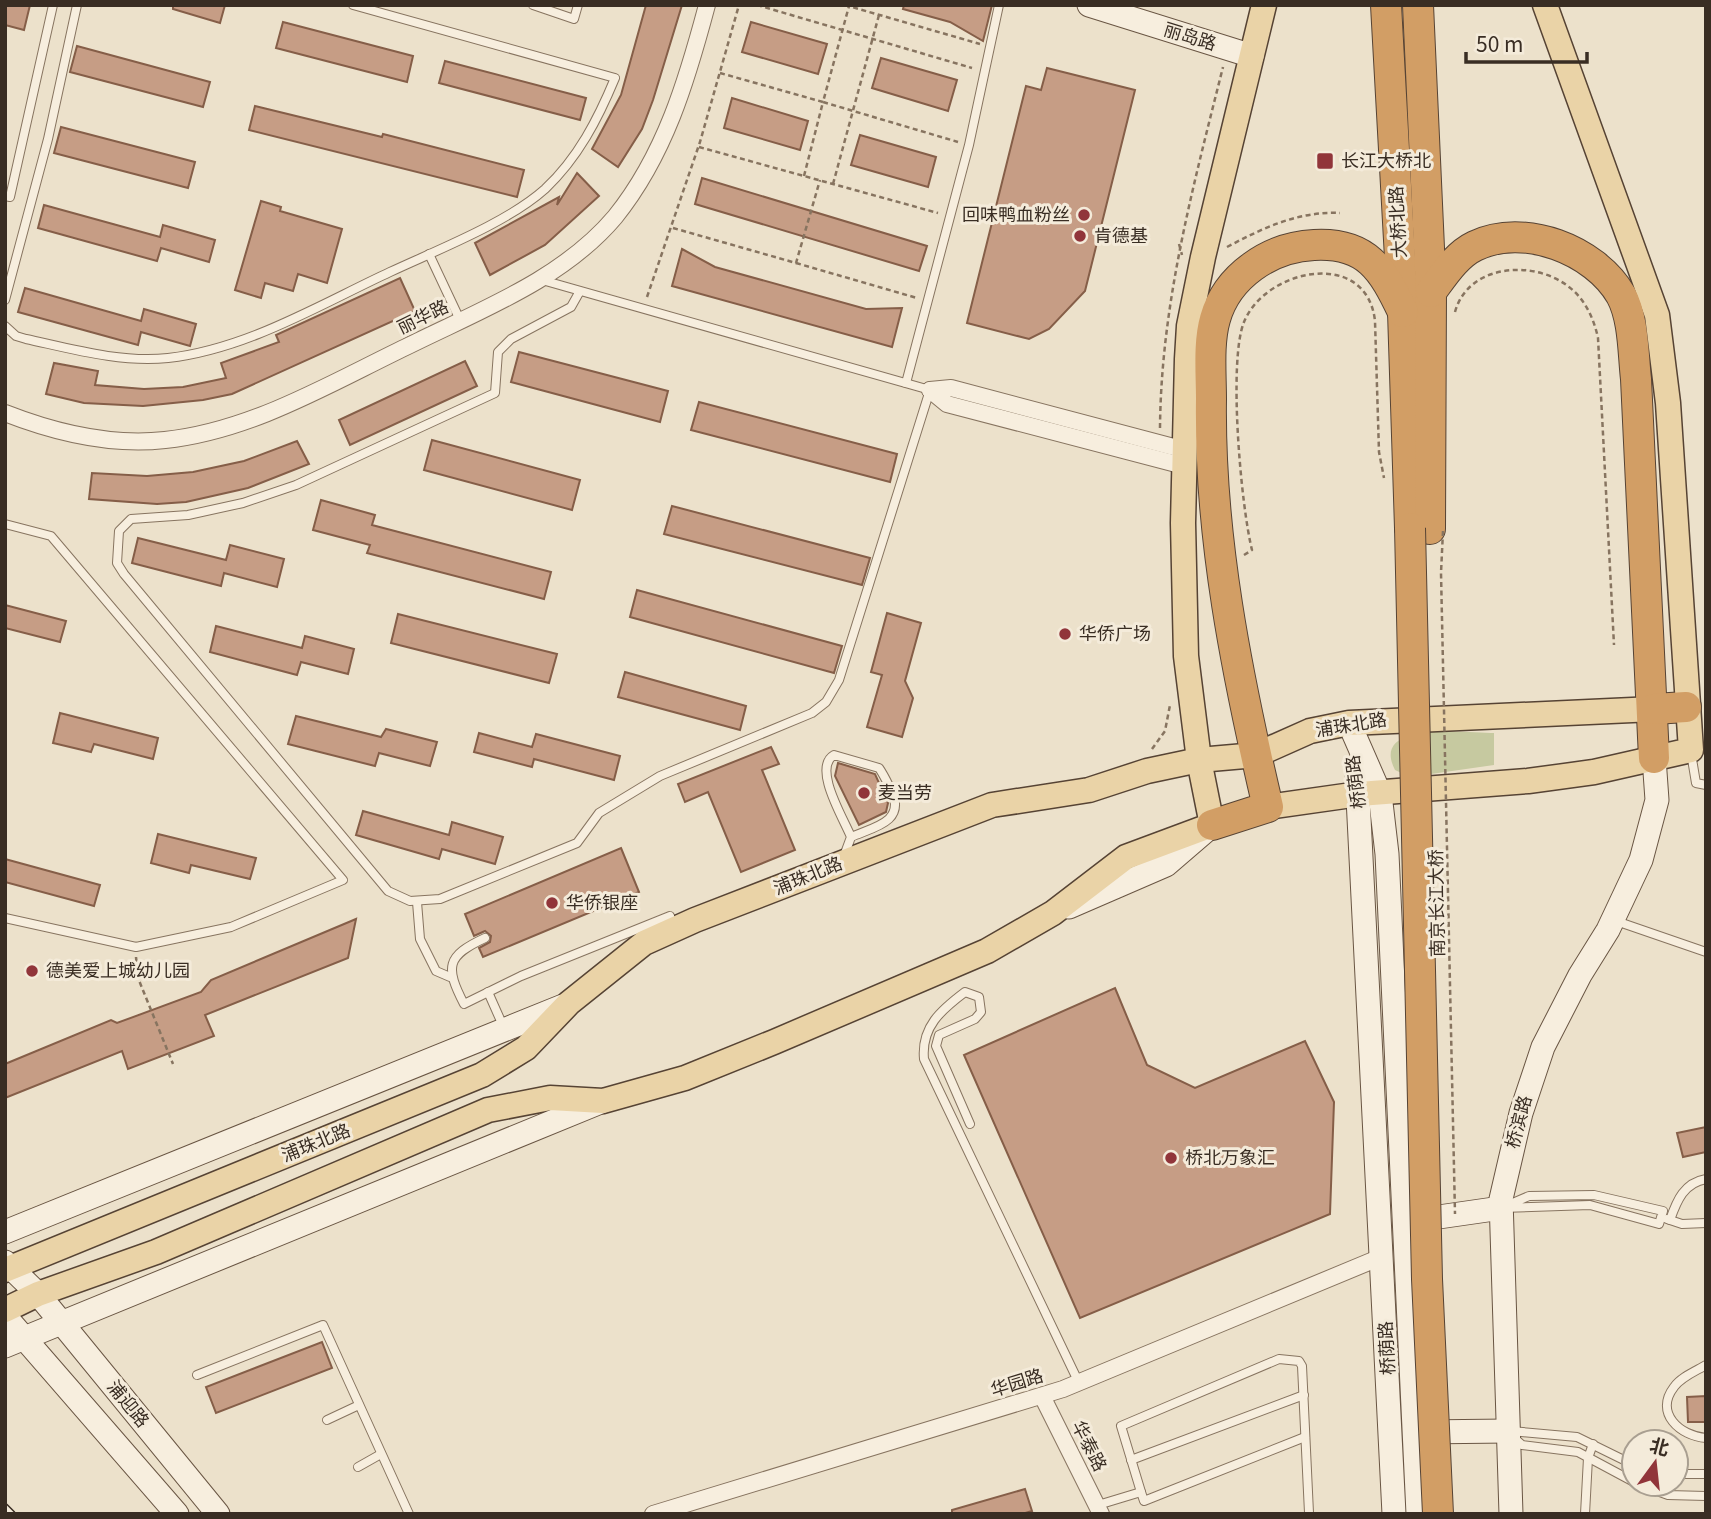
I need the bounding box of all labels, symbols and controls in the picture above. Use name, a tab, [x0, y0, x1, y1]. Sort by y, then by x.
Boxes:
street label: 丽岛路	[1161, 15, 1220, 55]
scale bar	[1466, 21, 1587, 65]
text: 50 m	[1476, 28, 1523, 58]
place label: 长江大桥北	[1341, 146, 1431, 172]
marker: 长江大桥北	[1315, 151, 1335, 171]
street label: 大桥北路	[1381, 185, 1411, 259]
place label: 回味鸭血粉丝	[962, 200, 1070, 226]
marker: 回味鸭血粉丝	[1076, 207, 1092, 223]
place label: 肯德基	[1094, 221, 1148, 247]
marker: 肯德基	[1072, 228, 1088, 244]
street label: 丽华路	[392, 292, 452, 339]
place label: 华侨广场	[1079, 619, 1151, 645]
marker: 华侨广场	[1057, 626, 1073, 642]
street label: 浦珠北路	[1313, 705, 1388, 741]
street label: 桥荫路	[1338, 754, 1370, 811]
place label: 麦当劳	[878, 778, 932, 804]
marker: 麦当劳	[856, 785, 872, 801]
street label: 浦珠北路	[769, 849, 845, 900]
street label: 南京长江大桥	[1421, 849, 1449, 957]
place label: 华侨银座	[566, 888, 638, 914]
marker: 华侨银座	[544, 895, 560, 911]
place label: 德美爱上城幼儿园	[46, 956, 190, 982]
marker: 德美爱上城幼儿园	[24, 963, 40, 979]
street label: 桥滨路	[1498, 1092, 1537, 1151]
street label: 浦珠北路	[277, 1116, 353, 1167]
place label: 桥北万象汇	[1185, 1143, 1275, 1169]
marker: 桥北万象汇	[1163, 1150, 1179, 1166]
street label: 桥荫路	[1371, 1320, 1399, 1376]
street label: 华园路	[987, 1361, 1046, 1401]
street label: 浦迎路	[102, 1374, 157, 1432]
street label: 华泰路	[1067, 1415, 1115, 1475]
north arrow	[1620, 1428, 1690, 1498]
text: 北	[1647, 1430, 1672, 1461]

